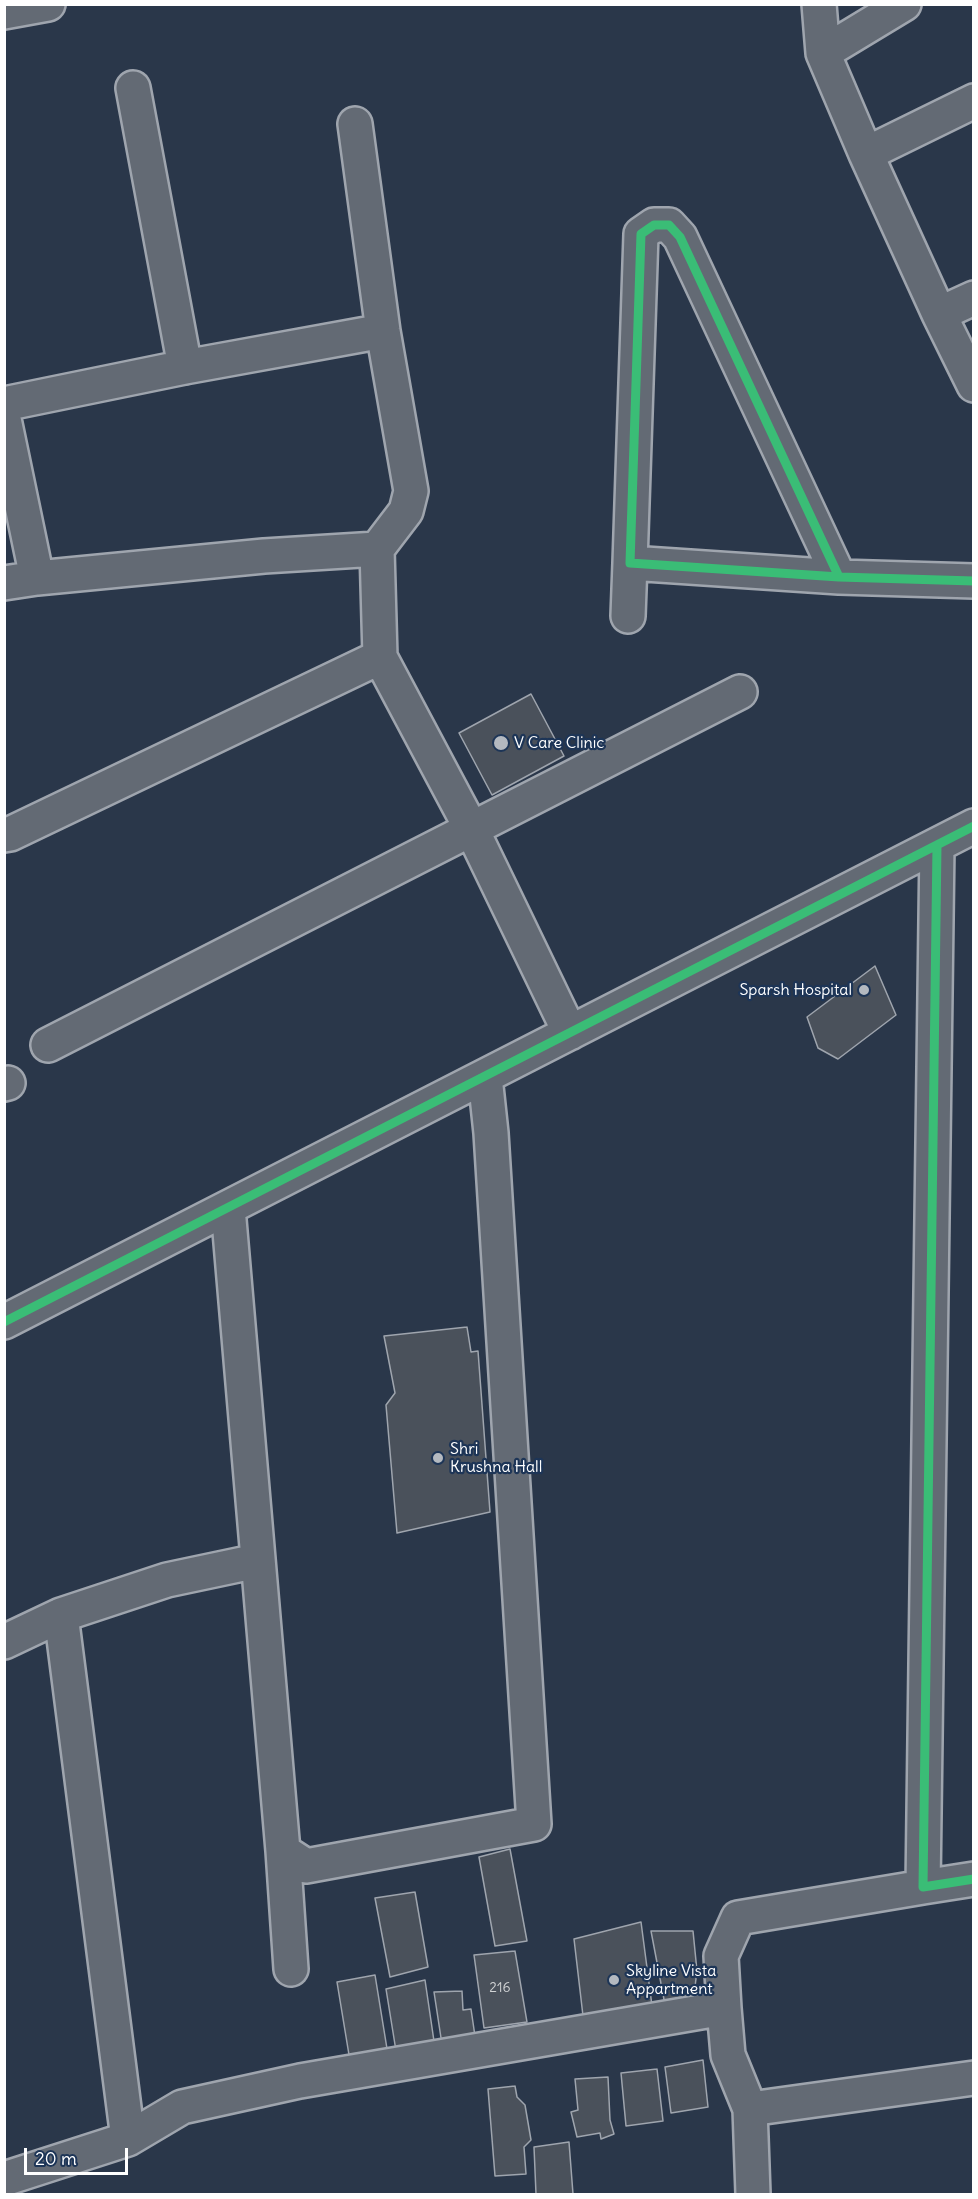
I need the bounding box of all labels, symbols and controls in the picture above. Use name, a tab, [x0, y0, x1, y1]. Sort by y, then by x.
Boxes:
place label: V Care Clinic	[514, 733, 605, 753]
marker: V Care Clinic	[492, 734, 510, 752]
place label: Sparsh Hospital	[739, 980, 852, 1000]
marker: Sparsh Hospital	[857, 983, 871, 997]
place label: Shri Krushna Hall	[450, 1439, 542, 1477]
marker: Shri Krushna Hall	[431, 1451, 445, 1465]
place label: Skyline Vista Appartment	[626, 1961, 716, 1999]
marker: Skyline Vista Appartment	[607, 1973, 621, 1987]
house number: 216	[489, 1980, 511, 1996]
scale bar	[27, 2136, 130, 2174]
text: 20 m	[35, 2147, 77, 2170]

